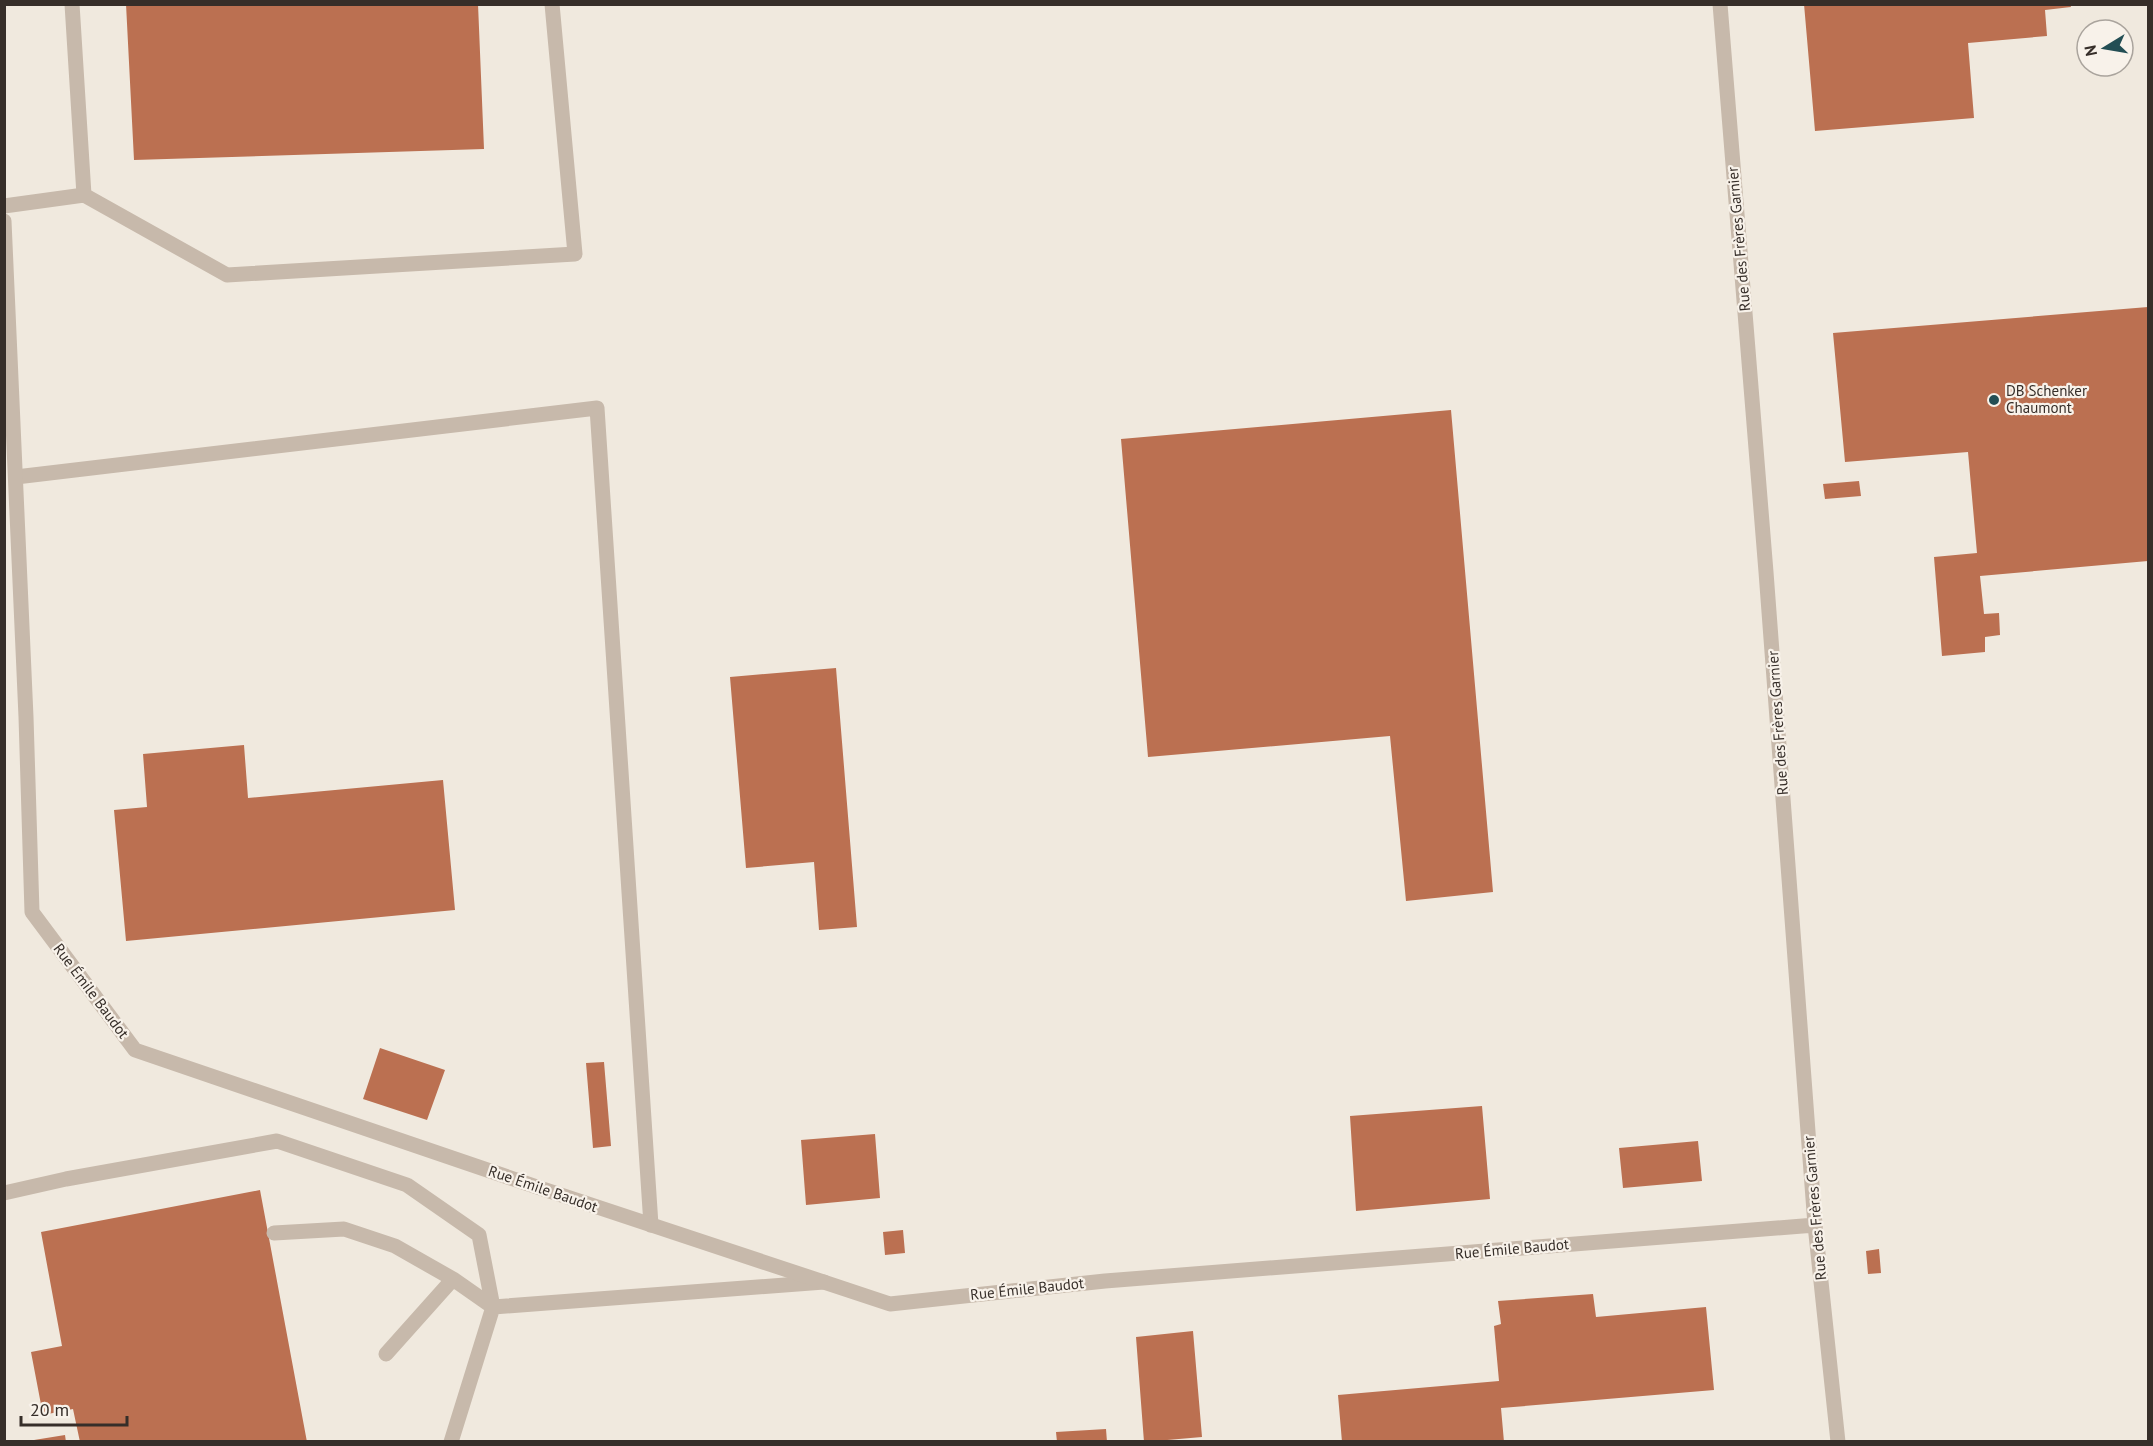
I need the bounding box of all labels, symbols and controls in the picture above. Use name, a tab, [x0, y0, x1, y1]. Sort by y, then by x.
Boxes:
north arrow	[2075, 18, 2135, 78]
text: N	[2079, 44, 2101, 58]
street label: Rue des Frères Garnier	[1723, 166, 1754, 312]
place label: DB Schenker Chaumont	[2006, 381, 2087, 417]
marker: DB Schenker Chaumont	[1987, 393, 2001, 407]
street label: Rue des Frères Garnier	[1763, 650, 1792, 796]
street label: Rue Émile Baudot	[49, 939, 133, 1042]
street label: Rue des Frères Garnier	[1799, 1135, 1830, 1281]
street label: Rue Émile Baudot	[486, 1161, 600, 1216]
street label: Rue Émile Baudot	[1454, 1234, 1570, 1263]
street label: Rue Émile Baudot	[969, 1273, 1085, 1304]
scale bar	[21, 1389, 128, 1427]
text: 20 m	[30, 1398, 69, 1421]

